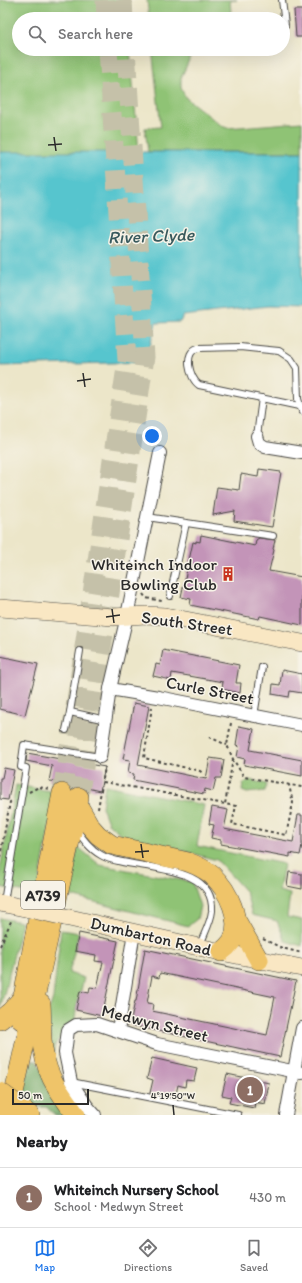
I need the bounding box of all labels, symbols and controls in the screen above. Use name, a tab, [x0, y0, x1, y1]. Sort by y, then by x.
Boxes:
search box	[12, 12, 290, 56]
icon: search	[26, 23, 48, 45]
text: Search here	[58, 25, 133, 43]
water label: River Clyde	[107, 223, 196, 249]
your location	[142, 426, 162, 446]
place label: Whiteinch Indoor Bowling Club	[91, 554, 218, 594]
building icon: Whiteinch Indoor Bowling Club	[220, 566, 236, 582]
street label: South Street	[140, 607, 234, 639]
street label: Curle Street	[164, 672, 256, 708]
road number: A739	[21, 881, 65, 909]
street label: Dumbarton Road	[89, 912, 214, 960]
street label: Medwyn Street	[100, 1000, 210, 1046]
pin: 1	[237, 1075, 263, 1105]
scale bar	[12, 1087, 89, 1106]
text: 50 m	[18, 1089, 42, 1102]
text: 4°19'50"W	[151, 1089, 196, 1102]
text: Nearby	[16, 1131, 68, 1151]
text: Whiteinch Nursery School	[54, 1181, 219, 1199]
text: 1	[26, 1190, 32, 1205]
text: 430 m	[249, 1190, 286, 1205]
text: School · Medwyn Street	[54, 1199, 183, 1214]
tab: Map	[34, 1237, 56, 1274]
tab: Directions	[124, 1237, 172, 1274]
tab: Saved	[240, 1237, 268, 1274]

